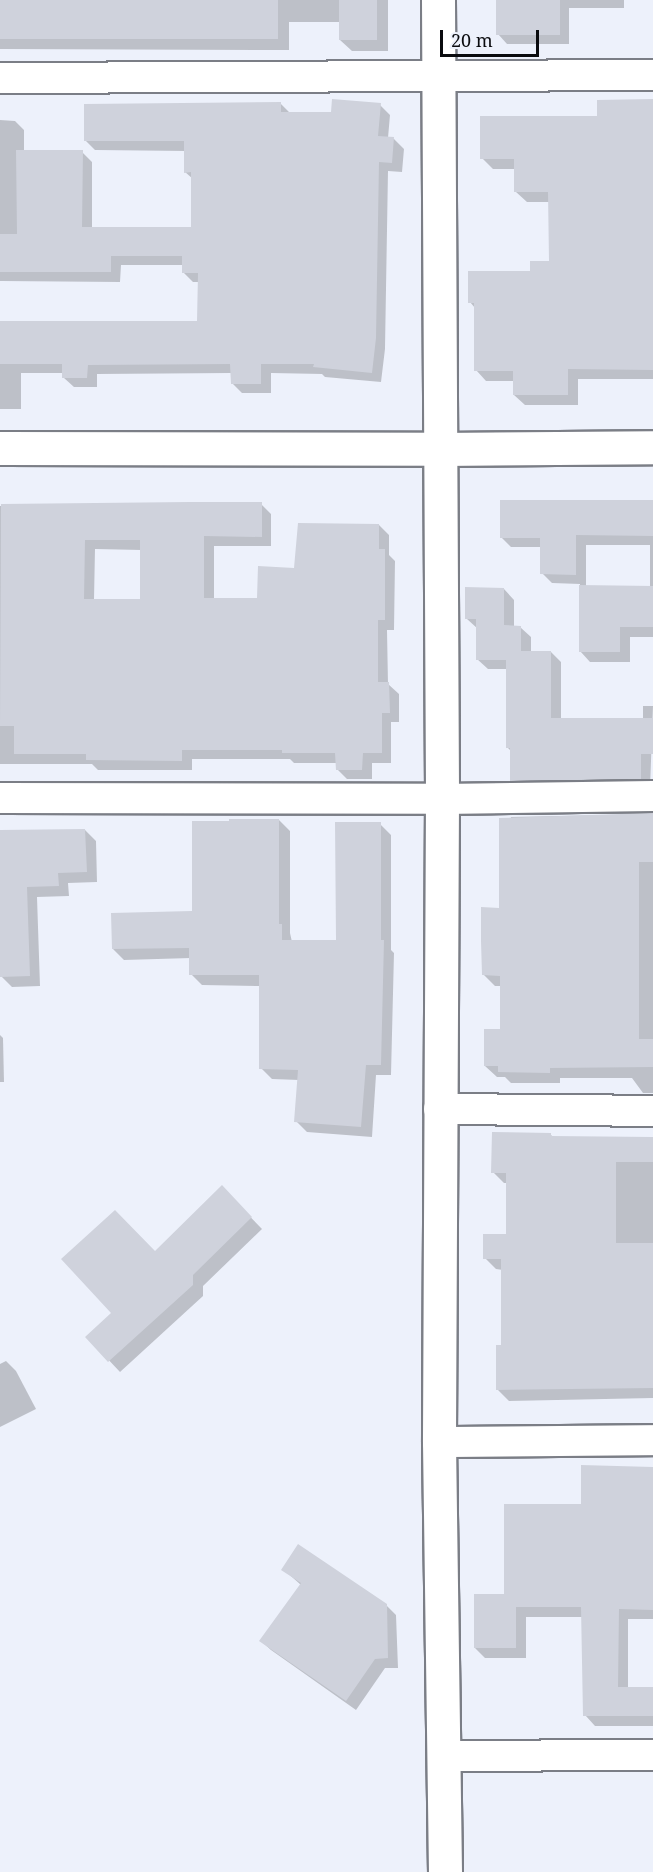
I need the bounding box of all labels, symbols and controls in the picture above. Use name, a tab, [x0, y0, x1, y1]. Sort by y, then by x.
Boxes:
scale bar	[443, 18, 542, 56]
text: 20 m	[451, 28, 493, 52]

